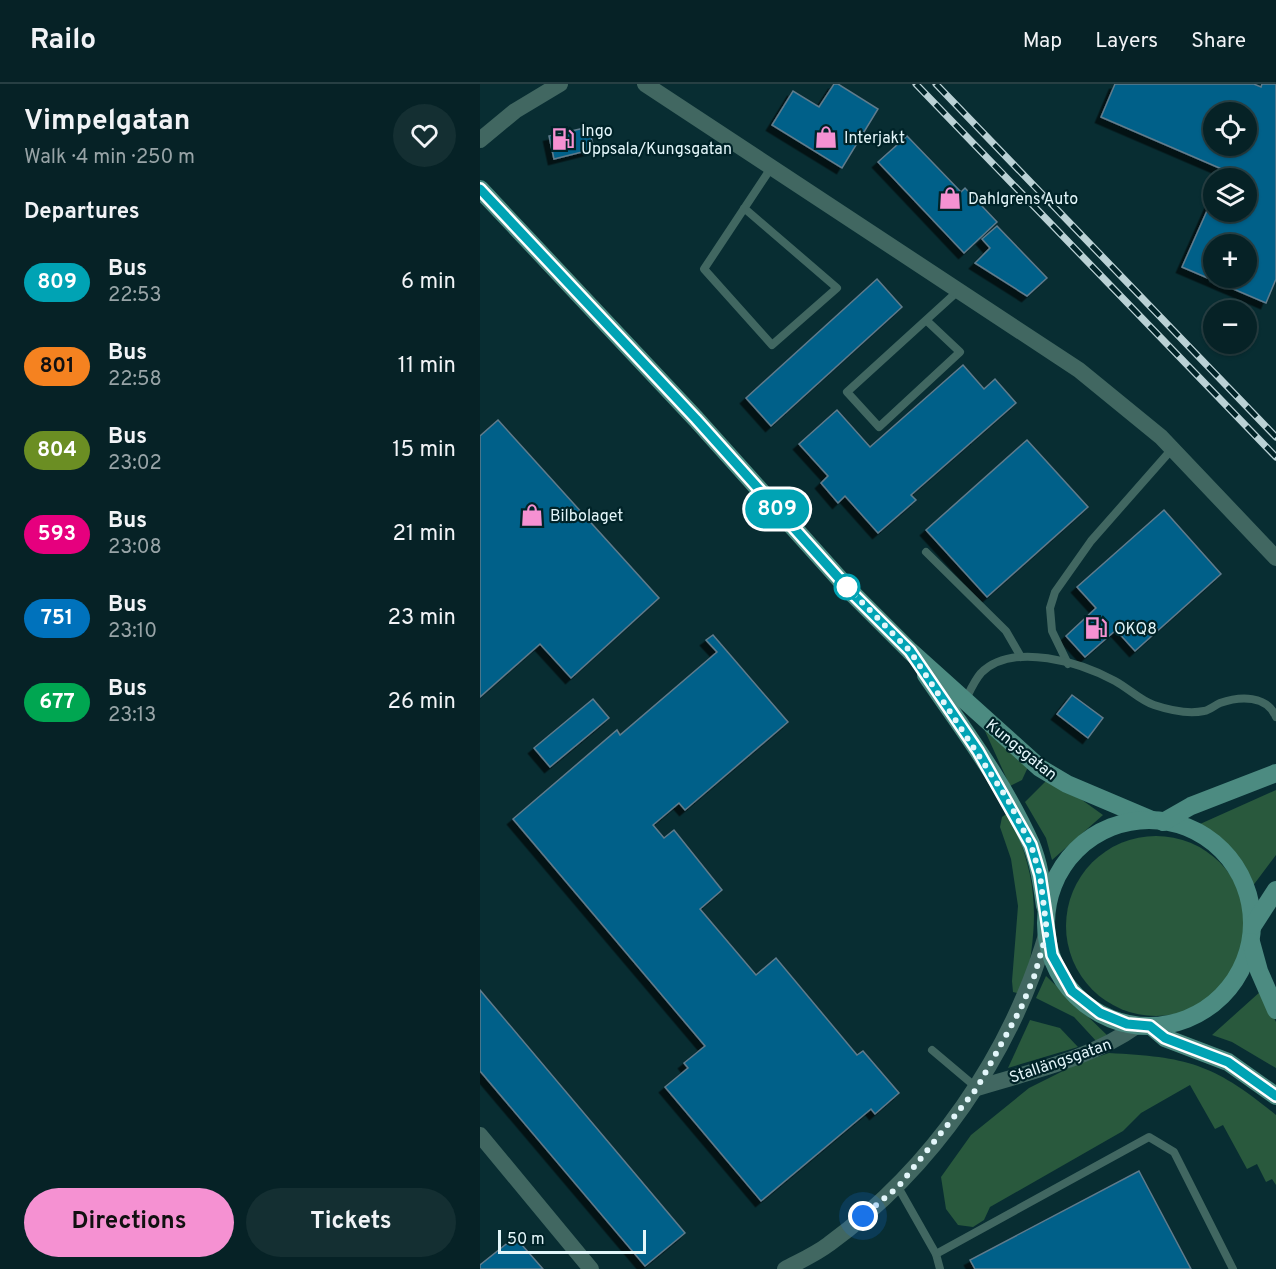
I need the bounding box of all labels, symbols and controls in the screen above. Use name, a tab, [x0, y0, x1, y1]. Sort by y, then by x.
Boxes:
text: Railo	[30, 23, 96, 59]
text: Map	[1023, 28, 1062, 55]
text: Layers	[1095, 28, 1158, 55]
text: Share	[1191, 28, 1246, 55]
map controls	[1203, 102, 1257, 354]
button: locate	[1203, 102, 1257, 156]
text: Vimpelgatan	[24, 104, 190, 140]
button: heart	[393, 104, 456, 167]
place label: Ingo Uppsala/Kungsgatan	[581, 122, 732, 160]
shop icon: Interjakt	[813, 124, 839, 150]
fuel station icon: Ingo Uppsala/Kungsgatan	[550, 126, 576, 152]
place label: Interjakt	[844, 129, 905, 149]
text: Walk · 4 min · 250 m	[24, 145, 195, 171]
button: layers	[1203, 168, 1257, 222]
shop icon: Dahlgrens Auto	[937, 185, 963, 211]
place label: Dahlgrens Auto	[968, 190, 1078, 210]
text: Departures	[24, 199, 140, 226]
button: +	[1203, 234, 1257, 288]
text: Bus	[108, 256, 147, 283]
text: 809	[37, 269, 77, 296]
text: 6 min	[401, 269, 456, 296]
text: 22:53	[108, 283, 161, 309]
button: −	[1203, 300, 1257, 354]
text: Bus	[108, 340, 147, 367]
text: 801	[39, 353, 75, 380]
text: 11 min	[398, 353, 456, 380]
text: 22:58	[108, 367, 162, 393]
text: Bus	[108, 424, 147, 451]
text: 804	[37, 437, 77, 464]
text: 15 min	[392, 437, 456, 464]
text: 23:02	[108, 451, 162, 477]
line badge: 809	[742, 490, 812, 528]
text: 809	[757, 496, 797, 523]
shop icon: Bilbolaget	[519, 502, 545, 528]
place label: Bilbolaget	[550, 507, 623, 527]
text: Bus	[108, 508, 147, 535]
text: 593	[38, 521, 76, 548]
text: 21 min	[393, 521, 456, 548]
text: 23:08	[108, 535, 162, 561]
unlabelled marker	[834, 574, 860, 600]
text: Bus	[108, 592, 147, 619]
text: 751	[41, 605, 73, 632]
text: 23 min	[388, 605, 456, 632]
fuel station icon: OKQ8	[1083, 615, 1109, 641]
text: 23:10	[108, 619, 157, 645]
place label: OKQ8	[1114, 620, 1157, 640]
text: Bus	[108, 676, 147, 703]
text: 677	[39, 689, 75, 716]
text: 26 min	[388, 689, 456, 716]
text: 23:13	[108, 703, 156, 729]
street label: Kungsgatan	[981, 716, 1060, 785]
street label: Stallängsgatan	[1007, 1035, 1114, 1089]
button: Directions	[24, 1188, 234, 1257]
button: Tickets	[246, 1188, 456, 1257]
your location	[848, 1201, 878, 1231]
scale bar	[498, 1227, 646, 1254]
text: 50 m	[507, 1230, 545, 1250]

